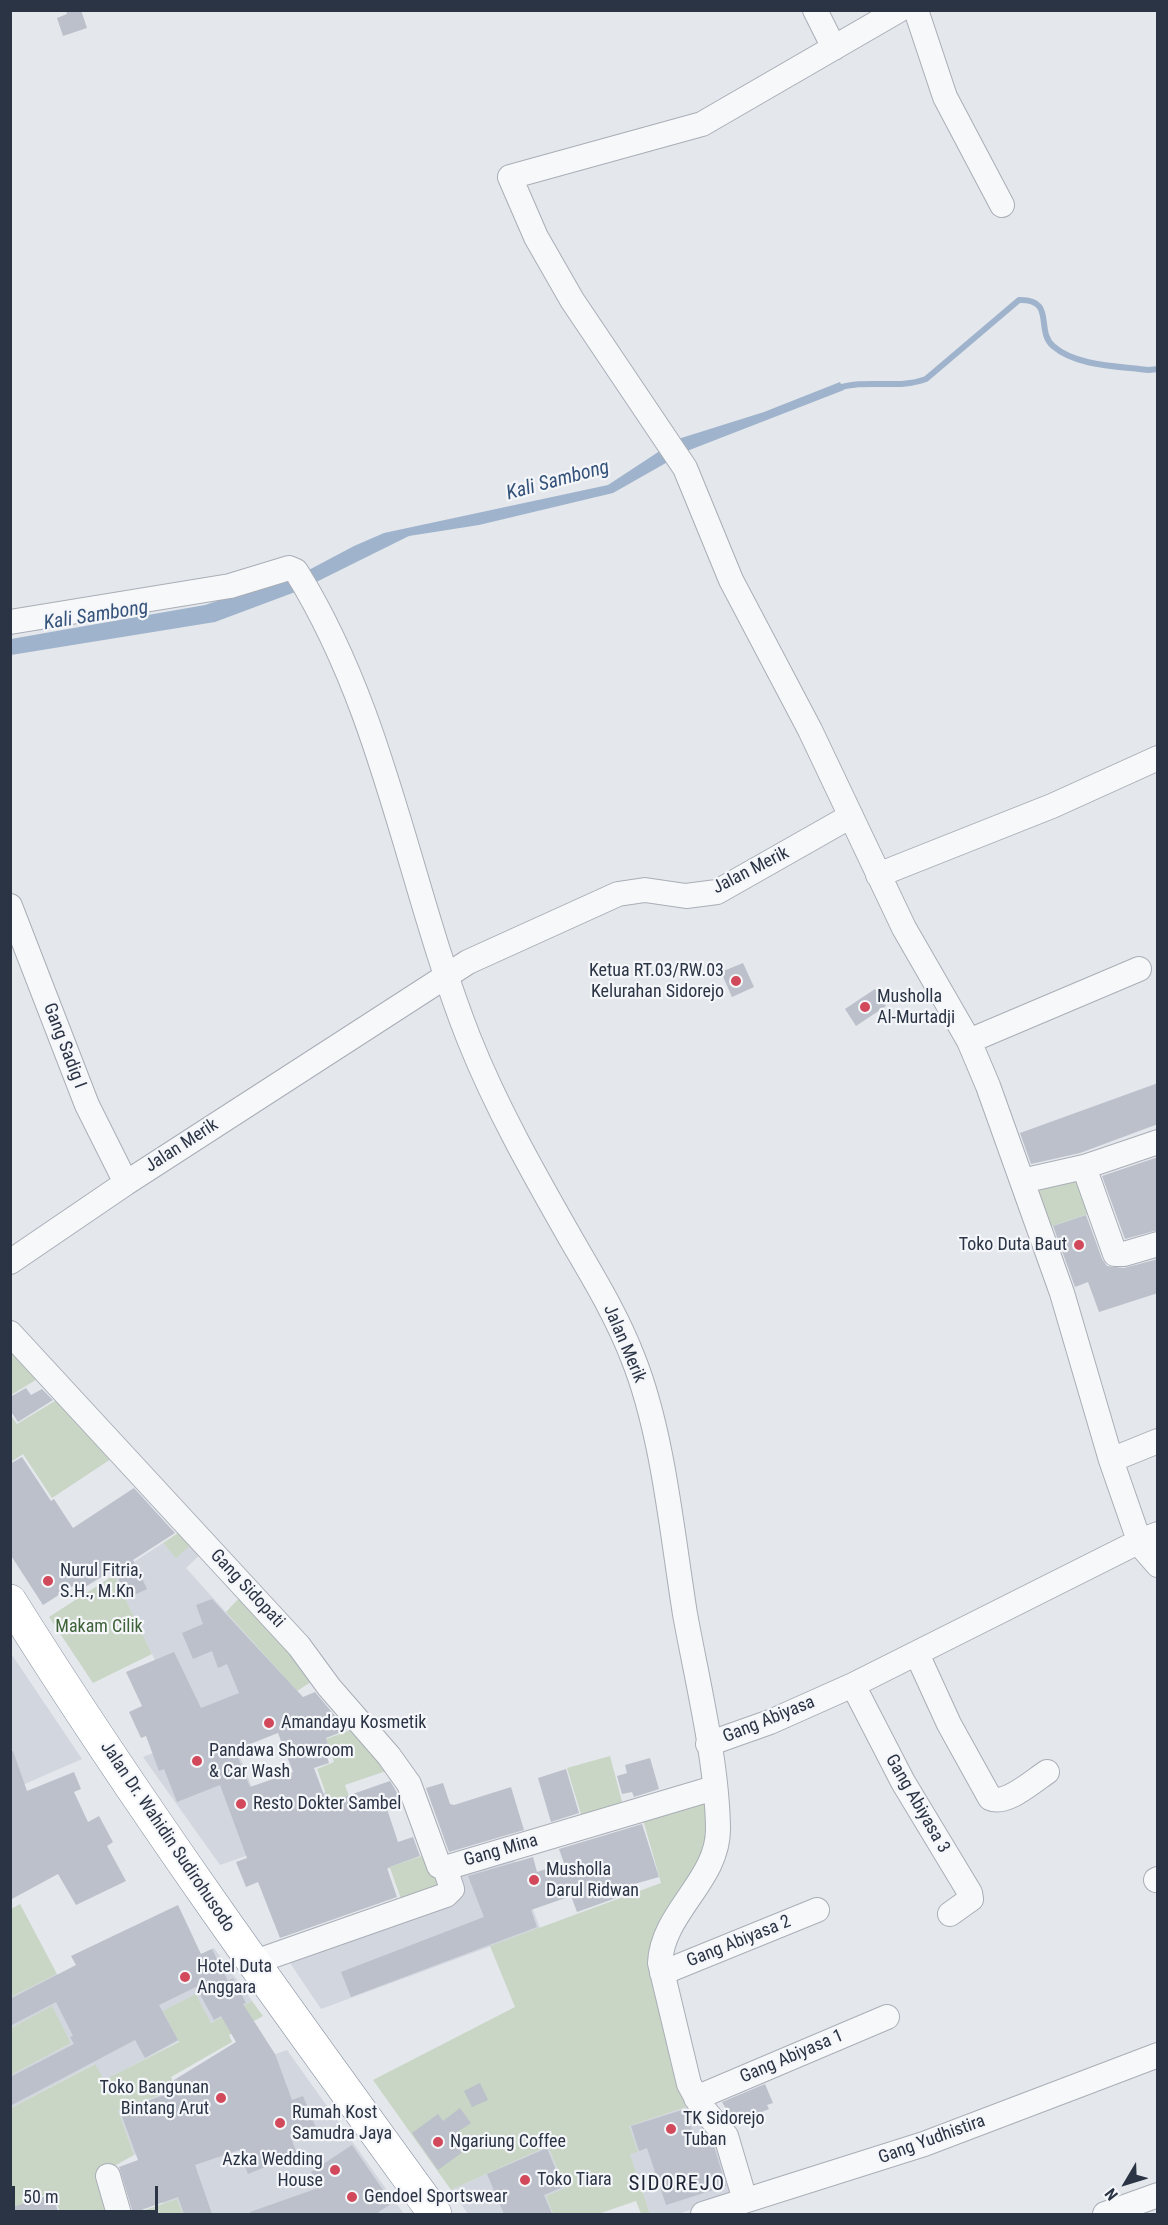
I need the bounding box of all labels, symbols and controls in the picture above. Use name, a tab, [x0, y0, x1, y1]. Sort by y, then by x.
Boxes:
water label: Kali Sambong	[504, 456, 612, 506]
water label: Kali Sambong	[42, 596, 150, 636]
street label: Jalan Merik	[709, 843, 793, 899]
place label: Ketua RT.03/RW.03 Kelurahan Sidorejo	[589, 960, 724, 1002]
marker: Ketua RT.03/RW.03 Kelurahan Sidorejo	[729, 974, 743, 988]
place label: Musholla Al-Murtadji	[877, 986, 955, 1028]
street label: Gang Sadig I	[38, 1000, 90, 1092]
marker: Musholla Al-Murtadji	[858, 1000, 872, 1014]
street label: Jalan Merik	[141, 1114, 223, 1178]
place label: Toko Duta Baut	[959, 1234, 1067, 1256]
marker: Toko Duta Baut	[1072, 1238, 1086, 1252]
street label: Jalan Merik	[598, 1302, 650, 1386]
street label: Gang Sidopati	[205, 1545, 289, 1633]
place label: Nurul Fitria, S.H., M.Kn	[60, 1560, 142, 1602]
marker: Nurul Fitria, S.H., M.Kn	[41, 1574, 55, 1588]
park label: Makam Cilik	[55, 1616, 143, 1638]
street label: Gang Abiyasa	[720, 1692, 818, 1748]
place label: Amandayu Kosmetik	[281, 1712, 426, 1734]
marker: Amandayu Kosmetik	[262, 1716, 276, 1730]
street label: Jalan Dr. Wahidin Sudirohusodo	[95, 1738, 239, 1936]
place label: Pandawa Showroom & Car Wash	[209, 1740, 354, 1782]
street label: Gang Abiyasa 3	[880, 1751, 954, 1857]
marker: Pandawa Showroom & Car Wash	[190, 1754, 204, 1768]
place label: Resto Dokter Sambel	[253, 1793, 401, 1815]
marker: Resto Dokter Sambel	[234, 1797, 248, 1811]
street label: Gang Mina	[461, 1830, 541, 1872]
place label: Musholla Darul Ridwan	[546, 1859, 639, 1902]
marker: Musholla Darul Ridwan	[527, 1873, 541, 1887]
street label: Gang Abiyasa 2	[684, 1911, 794, 1973]
place label: Hotel Duta Anggara	[197, 1956, 272, 1998]
marker: Hotel Duta Anggara	[178, 1970, 192, 1984]
street label: Gang Abiyasa 1	[737, 2026, 847, 2088]
place label: Toko Bangunan Bintang Arut	[99, 2077, 209, 2120]
marker: Toko Bangunan Bintang Arut	[214, 2091, 228, 2105]
place label: Rumah Kost Samudra Jaya	[292, 2102, 392, 2144]
place label: TK Sidorejo Tuban	[683, 2108, 765, 2150]
street label: Gang Yudhistira	[876, 2111, 988, 2169]
marker: Rumah Kost Samudra Jaya	[273, 2116, 287, 2130]
marker: TK Sidorejo Tuban	[664, 2122, 678, 2136]
place label: Ngariung Coffee	[450, 2131, 566, 2153]
marker: Ngariung Coffee	[431, 2135, 445, 2149]
place label: Azka Wedding House	[222, 2149, 323, 2192]
north arrow	[1096, 2153, 1156, 2213]
marker: Azka Wedding House	[328, 2163, 342, 2177]
place label: Toko Tiara	[537, 2169, 612, 2191]
district label: SIDOREJO	[628, 2172, 726, 2198]
marker: Toko Tiara	[518, 2173, 532, 2187]
scale bar	[15, 2174, 160, 2212]
text: N	[1101, 2185, 1122, 2204]
text: 50 m	[23, 2186, 58, 2207]
place label: Gendoel Sportswear	[364, 2186, 507, 2208]
marker: Gendoel Sportswear	[345, 2190, 359, 2204]

